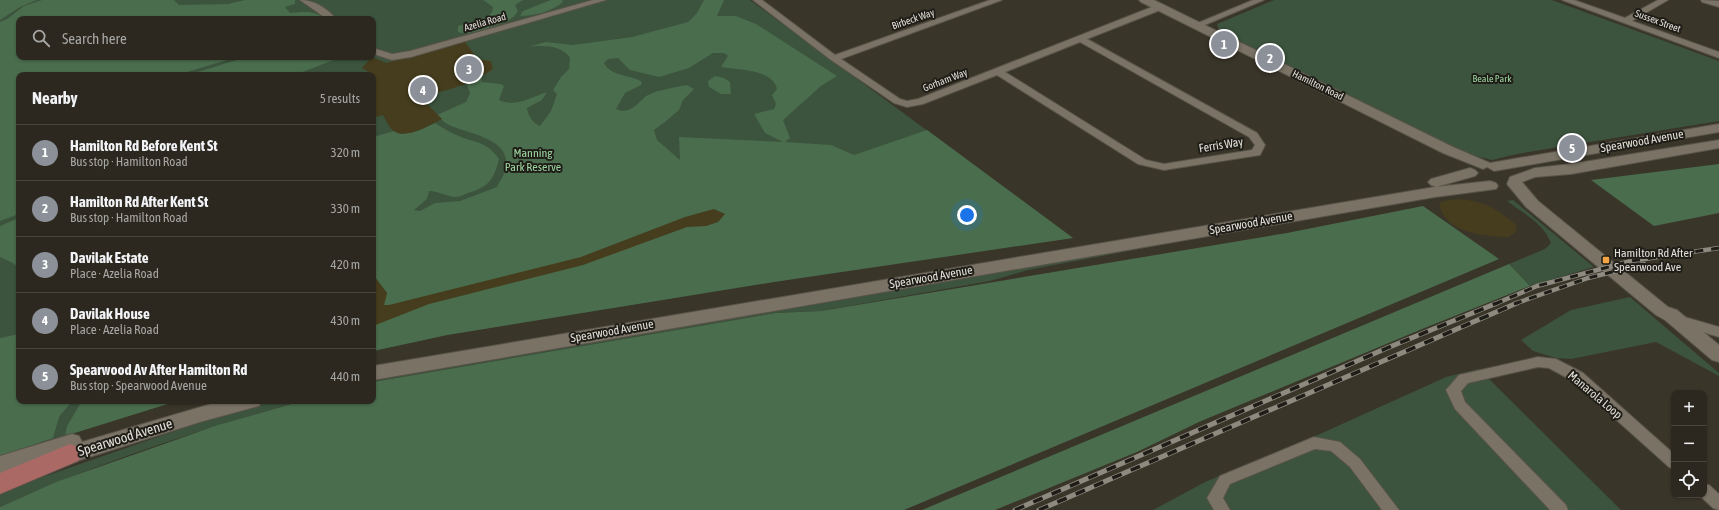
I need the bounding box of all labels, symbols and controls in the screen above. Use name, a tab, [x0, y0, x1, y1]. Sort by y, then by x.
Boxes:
street label: Birbeck Way	[890, 7, 936, 31]
street label: Sussex Street	[1634, 8, 1682, 34]
street label: Azelia Road	[463, 11, 507, 33]
search box	[16, 16, 376, 60]
icon: search	[30, 27, 52, 49]
pin: 1	[1211, 29, 1237, 59]
text: Search here	[62, 30, 127, 47]
pin: 2	[1257, 43, 1283, 73]
pin: 3	[456, 54, 482, 84]
street label: Gorham Way	[921, 66, 969, 94]
street label: Hamilton Road	[1291, 68, 1346, 102]
park label: Beale Park	[1472, 73, 1512, 84]
pin: 4	[410, 75, 436, 105]
text: Nearby	[32, 88, 78, 108]
text: 5 results	[320, 91, 360, 106]
street label: Spearwood Avenue	[1599, 127, 1685, 155]
pin: 5	[1559, 133, 1585, 163]
street label: Ferris Way	[1198, 135, 1244, 155]
text: Hamilton Rd Before Kent St	[70, 137, 218, 154]
text: 1	[42, 145, 48, 160]
text: 320 m	[331, 145, 360, 160]
park label: Manning Park Reserve	[505, 146, 561, 174]
text: Bus stop · Hamilton Road	[70, 154, 188, 169]
text: Hamilton Rd After Kent St	[70, 193, 208, 210]
text: 2	[42, 201, 48, 216]
text: 330 m	[331, 201, 360, 216]
your location	[957, 205, 977, 225]
street label: Spearwood Avenue	[1208, 209, 1294, 237]
text: Bus stop · Hamilton Road	[70, 210, 188, 225]
place label: Hamilton Rd After Spearwood Ave	[1614, 246, 1693, 274]
text: Davilak Estate	[70, 249, 149, 266]
marker: Hamilton Rd After Spearwood Ave	[1601, 255, 1611, 265]
text: 3	[42, 257, 48, 272]
text: 420 m	[331, 257, 360, 272]
street label: Spearwood Avenue	[888, 263, 974, 291]
text: Place · Azelia Road	[70, 266, 159, 281]
text: Davilak House	[70, 305, 150, 322]
text: 4	[42, 313, 48, 328]
text: 430 m	[331, 313, 360, 328]
street label: Spearwood Avenue	[569, 317, 655, 345]
text: Place · Azelia Road	[70, 322, 159, 337]
text: Spearwood Av After Hamilton Rd	[70, 361, 247, 378]
street label: Manarola Loop	[1565, 368, 1625, 422]
text: 5	[42, 369, 48, 384]
text: 440 m	[331, 369, 360, 384]
text: Bus stop · Spearwood Avenue	[70, 378, 207, 393]
map controls	[1671, 390, 1707, 498]
button: +	[1671, 390, 1707, 426]
street label: Spearwood Avenue	[76, 415, 174, 459]
button: −	[1671, 426, 1707, 462]
button: locate	[1671, 462, 1707, 498]

